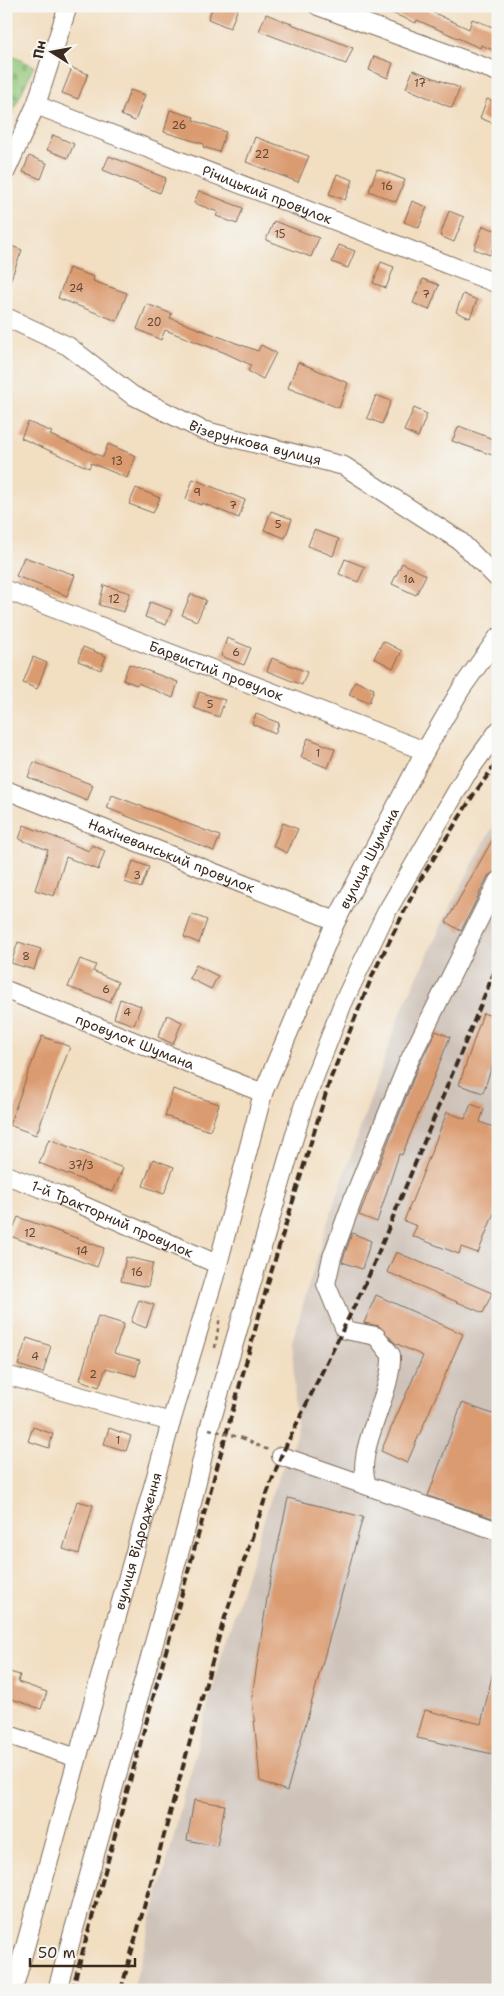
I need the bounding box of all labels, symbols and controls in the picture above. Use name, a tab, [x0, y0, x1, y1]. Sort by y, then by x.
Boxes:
north arrow	[28, 28, 78, 78]
text: Пн	[29, 39, 50, 60]
house number: 17	[414, 76, 426, 91]
house number: 26	[172, 118, 186, 133]
house number: 22	[255, 147, 269, 162]
street label: Річицький провулок	[200, 161, 335, 228]
house number: 16	[381, 179, 393, 194]
house number: 15	[274, 227, 286, 242]
house number: 24	[69, 281, 84, 296]
house number: 7	[422, 287, 430, 302]
house number: 20	[146, 315, 162, 330]
street label: Візерункова вулиця	[186, 416, 323, 469]
house number: 13	[111, 454, 123, 469]
house number: 9	[193, 485, 201, 500]
house number: 7	[229, 498, 237, 513]
house number: 5	[275, 517, 282, 532]
house number: 1а	[403, 572, 415, 587]
house number: 12	[108, 592, 120, 607]
street label: Барвистий провулок	[146, 637, 286, 705]
house number: 6	[232, 645, 240, 660]
house number: 5	[207, 697, 214, 712]
house number: 1	[316, 746, 320, 761]
street label: вулиця Шумана	[335, 804, 403, 912]
street label: Нахічеванський провулок	[86, 815, 258, 897]
house number: 3	[133, 868, 141, 883]
house number: 8	[22, 949, 30, 964]
house number: 6	[102, 982, 110, 997]
house number: 4	[123, 1005, 131, 1020]
street label: провулок Шумана	[73, 1010, 197, 1074]
house number: 37/3	[68, 1158, 94, 1173]
street label: 1-й Тракторний провулок	[29, 1176, 196, 1262]
house number: 12	[24, 1226, 36, 1241]
house number: 14	[76, 1244, 88, 1259]
house number: 16	[131, 1265, 143, 1280]
house number: 4	[31, 1349, 39, 1364]
house number: 2	[89, 1367, 97, 1382]
house number: 1	[116, 1433, 120, 1448]
street label: вулиця Відродження	[110, 1470, 166, 1612]
scale bar	[30, 1936, 135, 1968]
text: 50 m	[38, 1943, 76, 1963]

